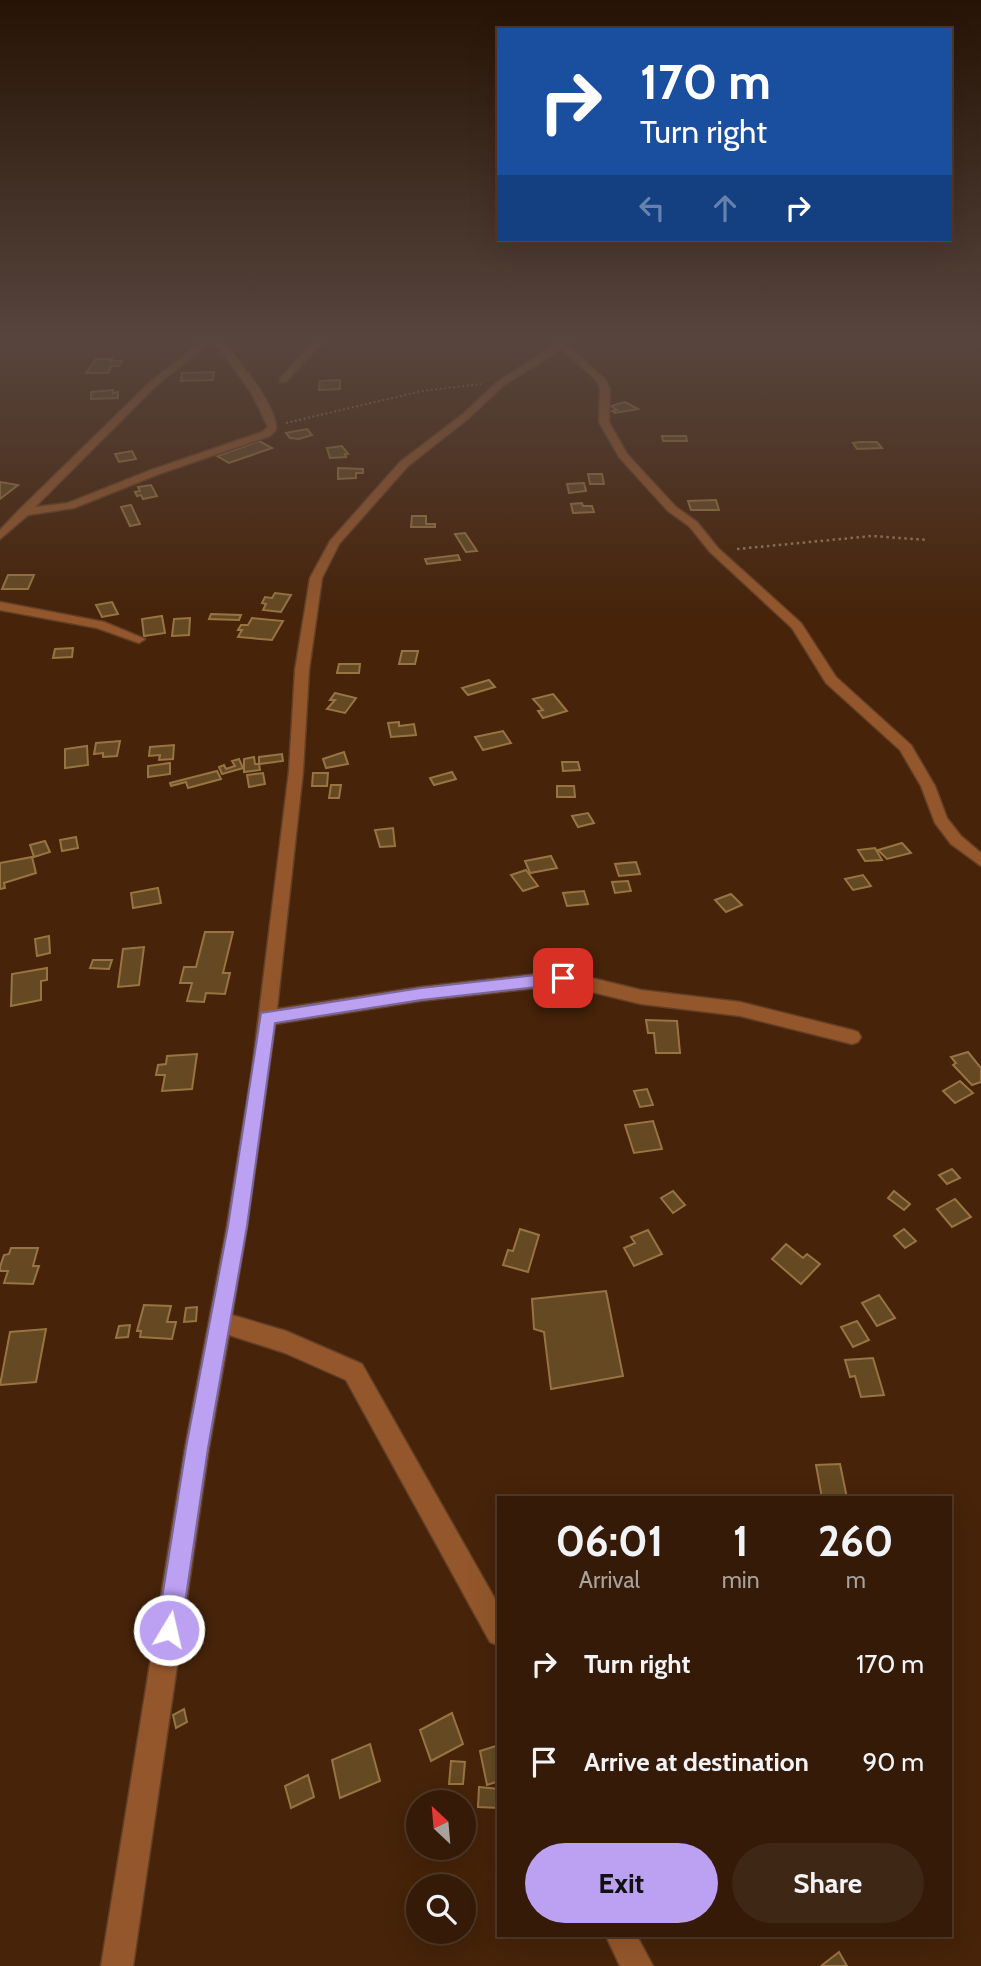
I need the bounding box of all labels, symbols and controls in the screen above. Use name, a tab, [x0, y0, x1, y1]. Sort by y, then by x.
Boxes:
text: 170 m	[640, 52, 771, 111]
icon: right	[525, 56, 616, 147]
text: Turn right	[640, 112, 767, 151]
icon: left	[633, 189, 671, 227]
icon: ahead	[706, 189, 744, 227]
icon: right	[779, 189, 817, 227]
pin	[533, 948, 593, 1008]
icon: arrive	[544, 959, 582, 997]
text: 06:01	[555, 1515, 663, 1567]
text: 1	[733, 1515, 748, 1567]
text: 260	[818, 1515, 894, 1567]
text: Arrival	[579, 1566, 640, 1594]
text: min	[722, 1566, 760, 1594]
text: m	[846, 1566, 866, 1594]
position arrow	[132, 1593, 206, 1667]
icon: right	[525, 1645, 563, 1683]
text: Turn right	[584, 1648, 690, 1680]
text: 170 m	[856, 1648, 924, 1680]
icon: arrive	[525, 1743, 563, 1781]
text: Arrive at destination	[584, 1746, 809, 1778]
text: 90 m	[862, 1746, 924, 1778]
north arrow	[406, 1790, 476, 1860]
map controls	[406, 1790, 476, 1944]
button: Exit	[525, 1843, 718, 1923]
button: Share	[732, 1843, 924, 1923]
button: search	[406, 1874, 476, 1944]

